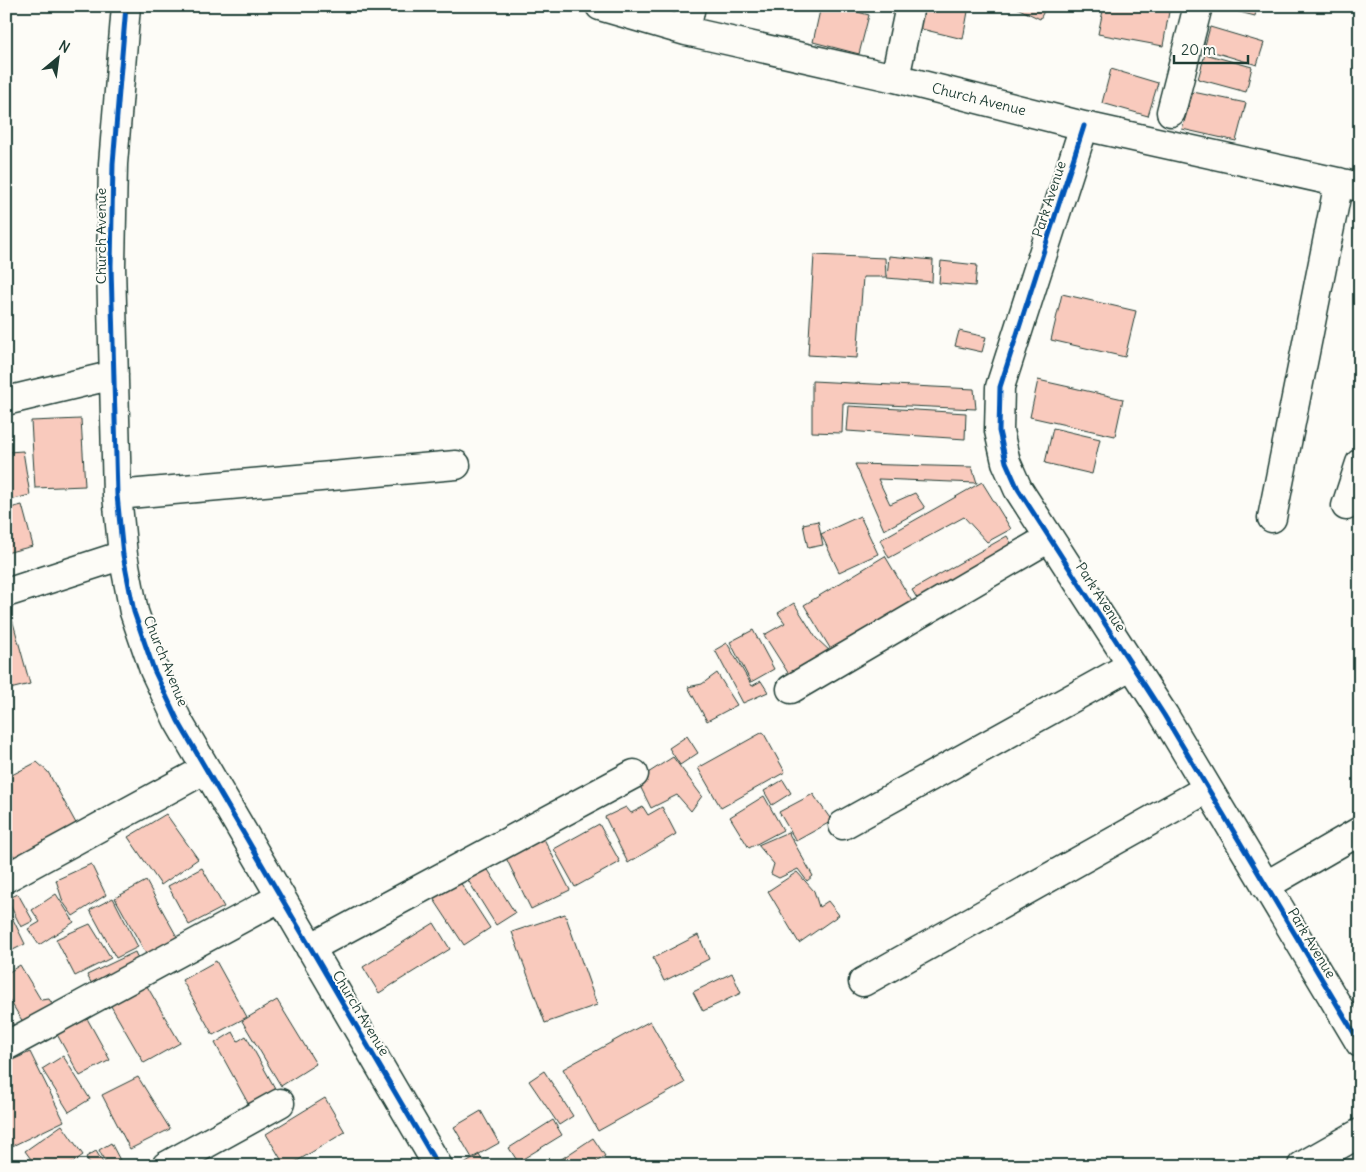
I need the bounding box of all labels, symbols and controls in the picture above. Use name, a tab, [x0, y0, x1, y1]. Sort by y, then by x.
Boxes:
north arrow	[32, 32, 82, 82]
scale bar	[1174, 32, 1247, 64]
text: N	[56, 36, 73, 57]
text: 20 m	[1181, 40, 1216, 59]
street label: Church Avenue	[930, 79, 1028, 119]
street label: Park Avenue	[1028, 159, 1070, 239]
street label: Church Avenue	[92, 188, 110, 284]
street label: Park Avenue	[1072, 559, 1130, 635]
street label: Church Avenue	[140, 613, 192, 709]
street label: Park Avenue	[1284, 904, 1340, 982]
street label: Church Avenue	[328, 967, 394, 1059]

